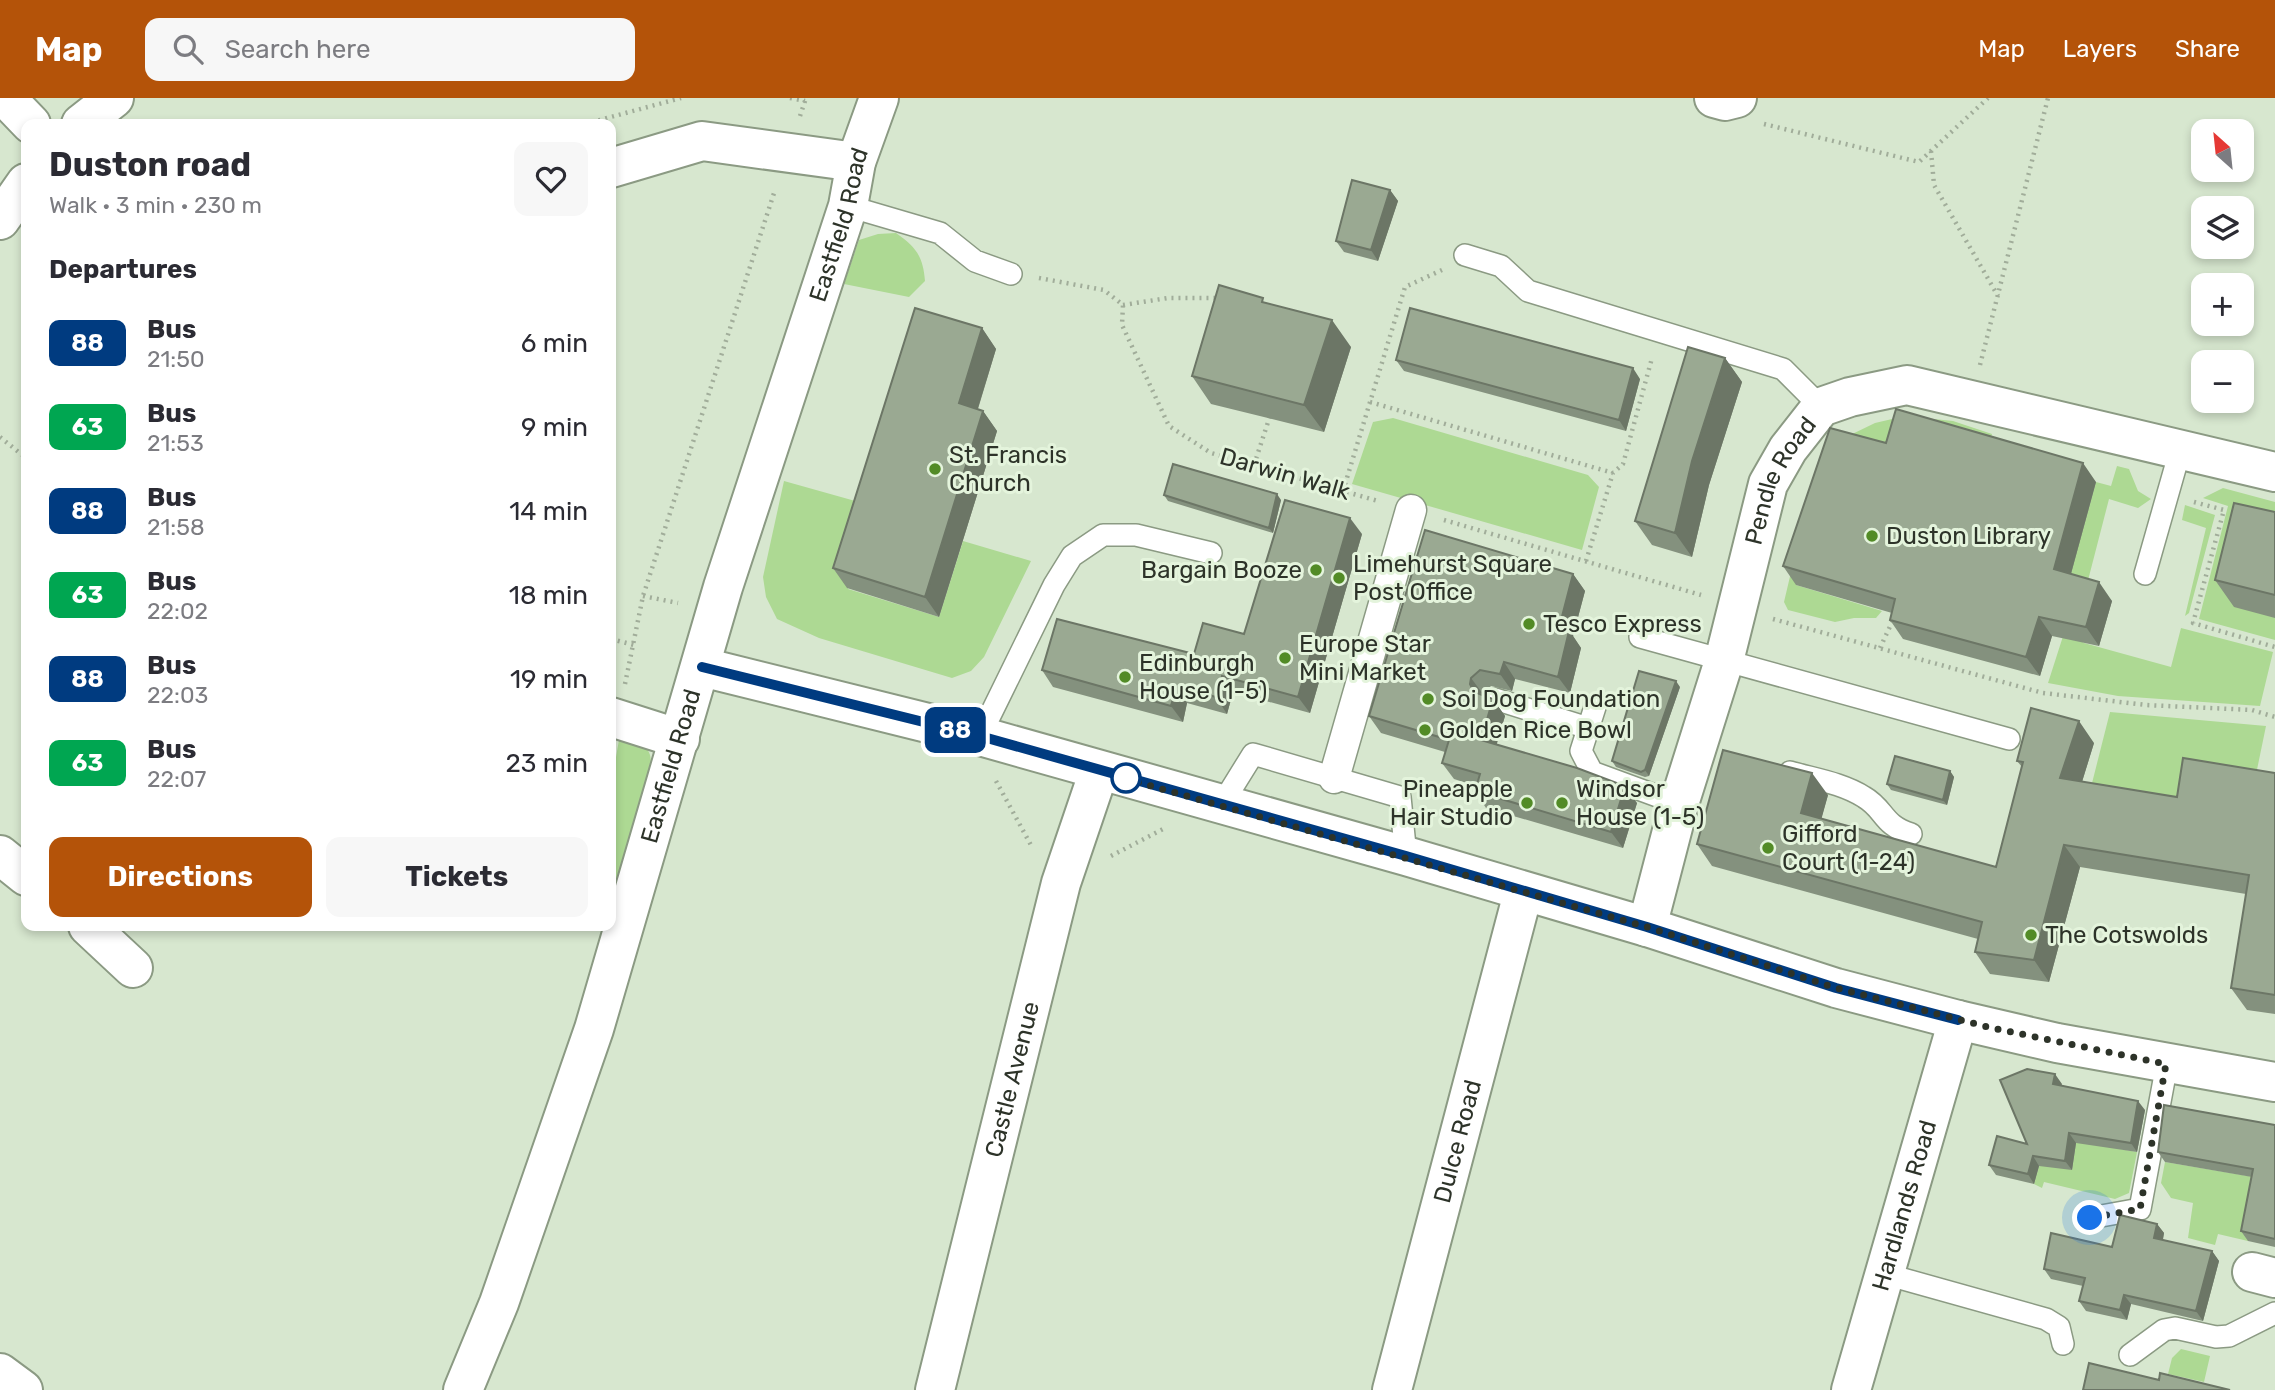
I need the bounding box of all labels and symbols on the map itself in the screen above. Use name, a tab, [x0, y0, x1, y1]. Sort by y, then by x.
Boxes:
north arrow	[2191, 119, 2254, 182]
street label: Eastfield Road	[804, 144, 874, 305]
street label: Pendle Road	[1739, 411, 1822, 548]
place label: St. Francis Church	[949, 441, 1067, 497]
street label: Darwin Walk	[1217, 442, 1354, 506]
marker: St. Francis Church	[927, 461, 943, 477]
place label: Duston Library	[1886, 522, 2051, 550]
marker: Duston Library	[1864, 528, 1880, 544]
place label: Limehurst Square Post Office	[1353, 550, 1552, 606]
place label: Bargain Booze	[1141, 556, 1302, 584]
marker: Bargain Booze	[1308, 562, 1324, 578]
marker: Limehurst Square Post Office	[1331, 570, 1347, 586]
place label: Tesco Express	[1543, 610, 1702, 638]
marker: Tesco Express	[1521, 616, 1537, 632]
place label: Europe Star Mini Market	[1299, 630, 1431, 686]
place label: Edinburgh House (1-5)	[1139, 649, 1267, 705]
marker: Europe Star Mini Market	[1277, 650, 1293, 666]
marker: Edinburgh House (1-5)	[1117, 669, 1133, 685]
place label: Soi Dog Foundation	[1442, 685, 1660, 713]
street label: Eastfield Road	[635, 686, 706, 846]
marker: Soi Dog Foundation	[1420, 691, 1436, 707]
line badge: 88	[923, 707, 986, 753]
place label: Golden Rice Bowl	[1439, 716, 1632, 744]
marker: Golden Rice Bowl	[1417, 722, 1433, 738]
unlabelled marker	[1111, 763, 1141, 793]
place label: Pineapple Hair Studio	[1390, 775, 1513, 831]
place label: Windsor House (1-5)	[1576, 775, 1704, 831]
marker: Pineapple Hair Studio	[1519, 795, 1535, 811]
marker: Windsor House (1-5)	[1554, 795, 1570, 811]
place label: Gifford Court (1-24)	[1782, 820, 1915, 876]
marker: Gifford Court (1-24)	[1760, 840, 1776, 856]
place label: The Cotswolds	[2045, 921, 2208, 949]
marker: The Cotswolds	[2023, 927, 2039, 943]
street label: Castle Avenue	[979, 999, 1045, 1160]
street label: Dulce Road	[1428, 1077, 1487, 1206]
street label: Hardlands Road	[1866, 1117, 1942, 1294]
your location	[2072, 1200, 2107, 1235]

